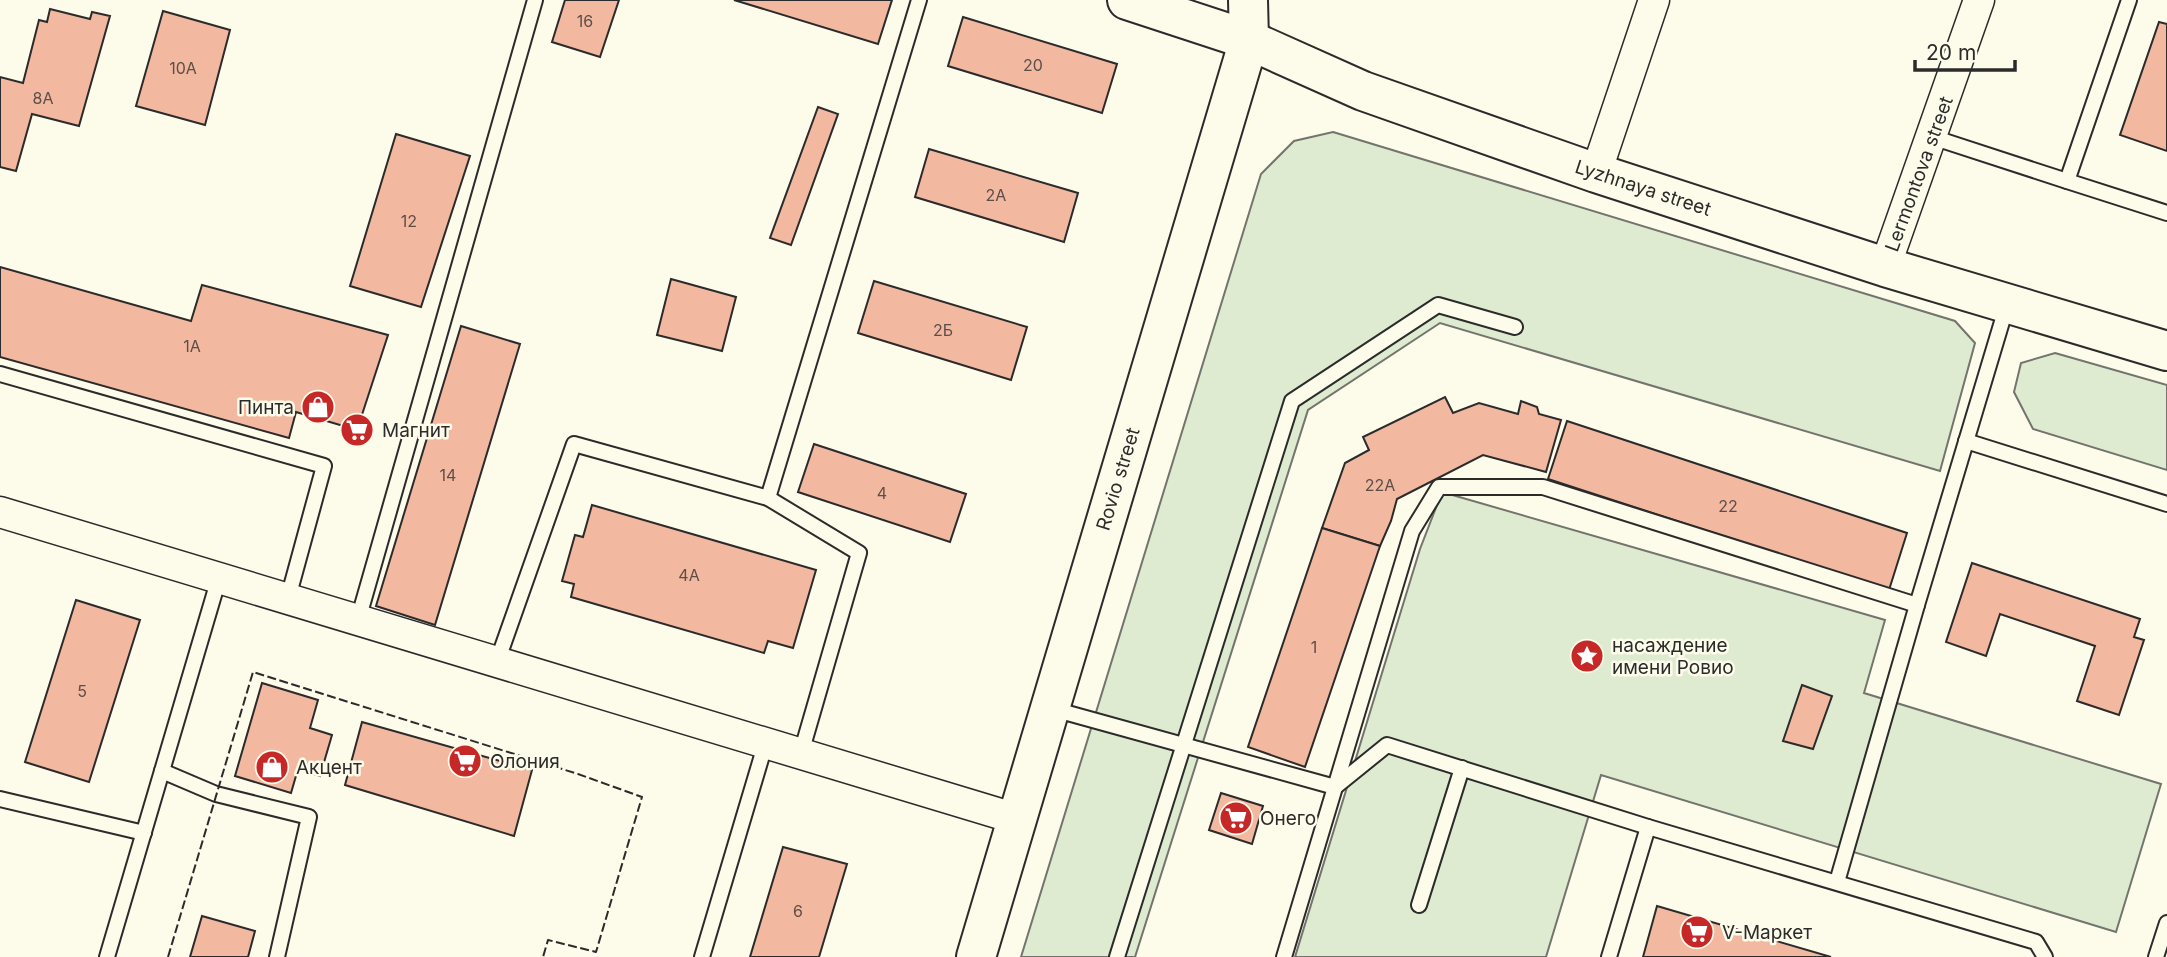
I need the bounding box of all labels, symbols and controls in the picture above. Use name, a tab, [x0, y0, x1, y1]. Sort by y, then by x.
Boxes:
house number: 16	[577, 11, 593, 31]
scale bar	[1915, 28, 2015, 72]
text: 20 m	[1926, 40, 1976, 65]
house number: 20	[1023, 55, 1043, 75]
house number: 10А	[169, 58, 197, 78]
house number: 8А	[33, 88, 53, 108]
street label: Lermontova street	[1880, 93, 1958, 255]
street label: Lyzhnaya street	[1572, 155, 1714, 221]
house number: 2А	[986, 185, 1006, 205]
house number: 12	[401, 211, 417, 231]
house number: 2Б	[933, 320, 953, 340]
house number: 1А	[183, 336, 201, 356]
shop icon: Пинта	[299, 388, 337, 426]
place label: Пинта	[238, 396, 294, 419]
supermarket icon: Магнит	[338, 411, 376, 449]
place label: Магнит	[382, 419, 450, 442]
street label: Rovio street	[1091, 425, 1145, 533]
house number: 14	[440, 465, 456, 485]
house number: 22А	[1365, 475, 1395, 495]
house number: 4	[877, 483, 887, 503]
house number: 22	[1718, 496, 1738, 516]
house number: 4А	[678, 565, 700, 585]
place label: насаждение имени Ровио	[1612, 634, 1734, 679]
house number: 1	[1311, 637, 1317, 657]
place icon: насаждение имени Ровио	[1568, 637, 1606, 675]
house number: 5	[77, 681, 87, 701]
supermarket icon: Олония	[446, 742, 484, 780]
shop icon: Акцент	[253, 748, 291, 786]
place label: Олония	[490, 750, 560, 773]
place label: Акцент	[296, 756, 362, 779]
supermarket icon: Онего	[1217, 799, 1255, 837]
place label: Онего	[1260, 807, 1316, 830]
house number: 6	[793, 901, 803, 921]
supermarket icon: V-Маркет	[1678, 913, 1716, 951]
place label: V-Маркет	[1722, 921, 1812, 944]

